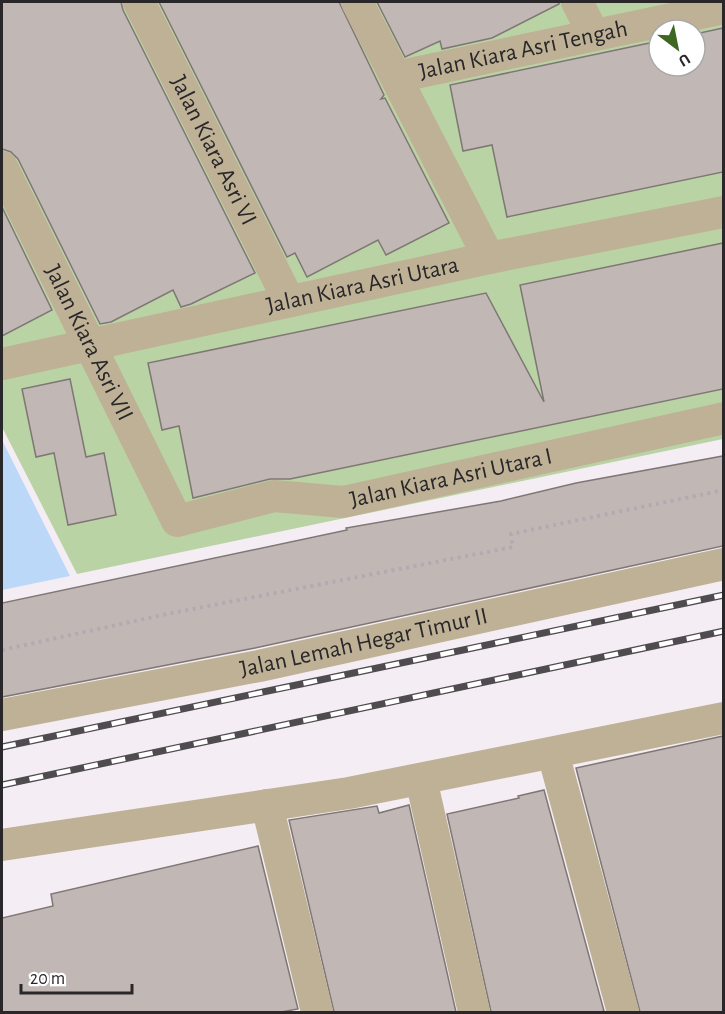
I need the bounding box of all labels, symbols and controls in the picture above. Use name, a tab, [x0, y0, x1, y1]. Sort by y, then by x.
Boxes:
street label: Jalan Kiara Asri Tengah	[417, 17, 630, 84]
north arrow	[647, 18, 707, 78]
text: U	[676, 50, 693, 69]
street label: Jalan Kiara Asri VI	[166, 72, 261, 229]
street label: Jalan Kiara Asri Utara	[264, 253, 461, 318]
street label: Jalan Kiara Asri VII	[40, 261, 137, 424]
street label: Jalan Kiara Asri Utara I	[348, 444, 554, 512]
street label: Jalan Lemah Hegar Timur II	[238, 604, 490, 681]
scale bar	[21, 957, 132, 995]
text: 20 m	[30, 970, 65, 988]

